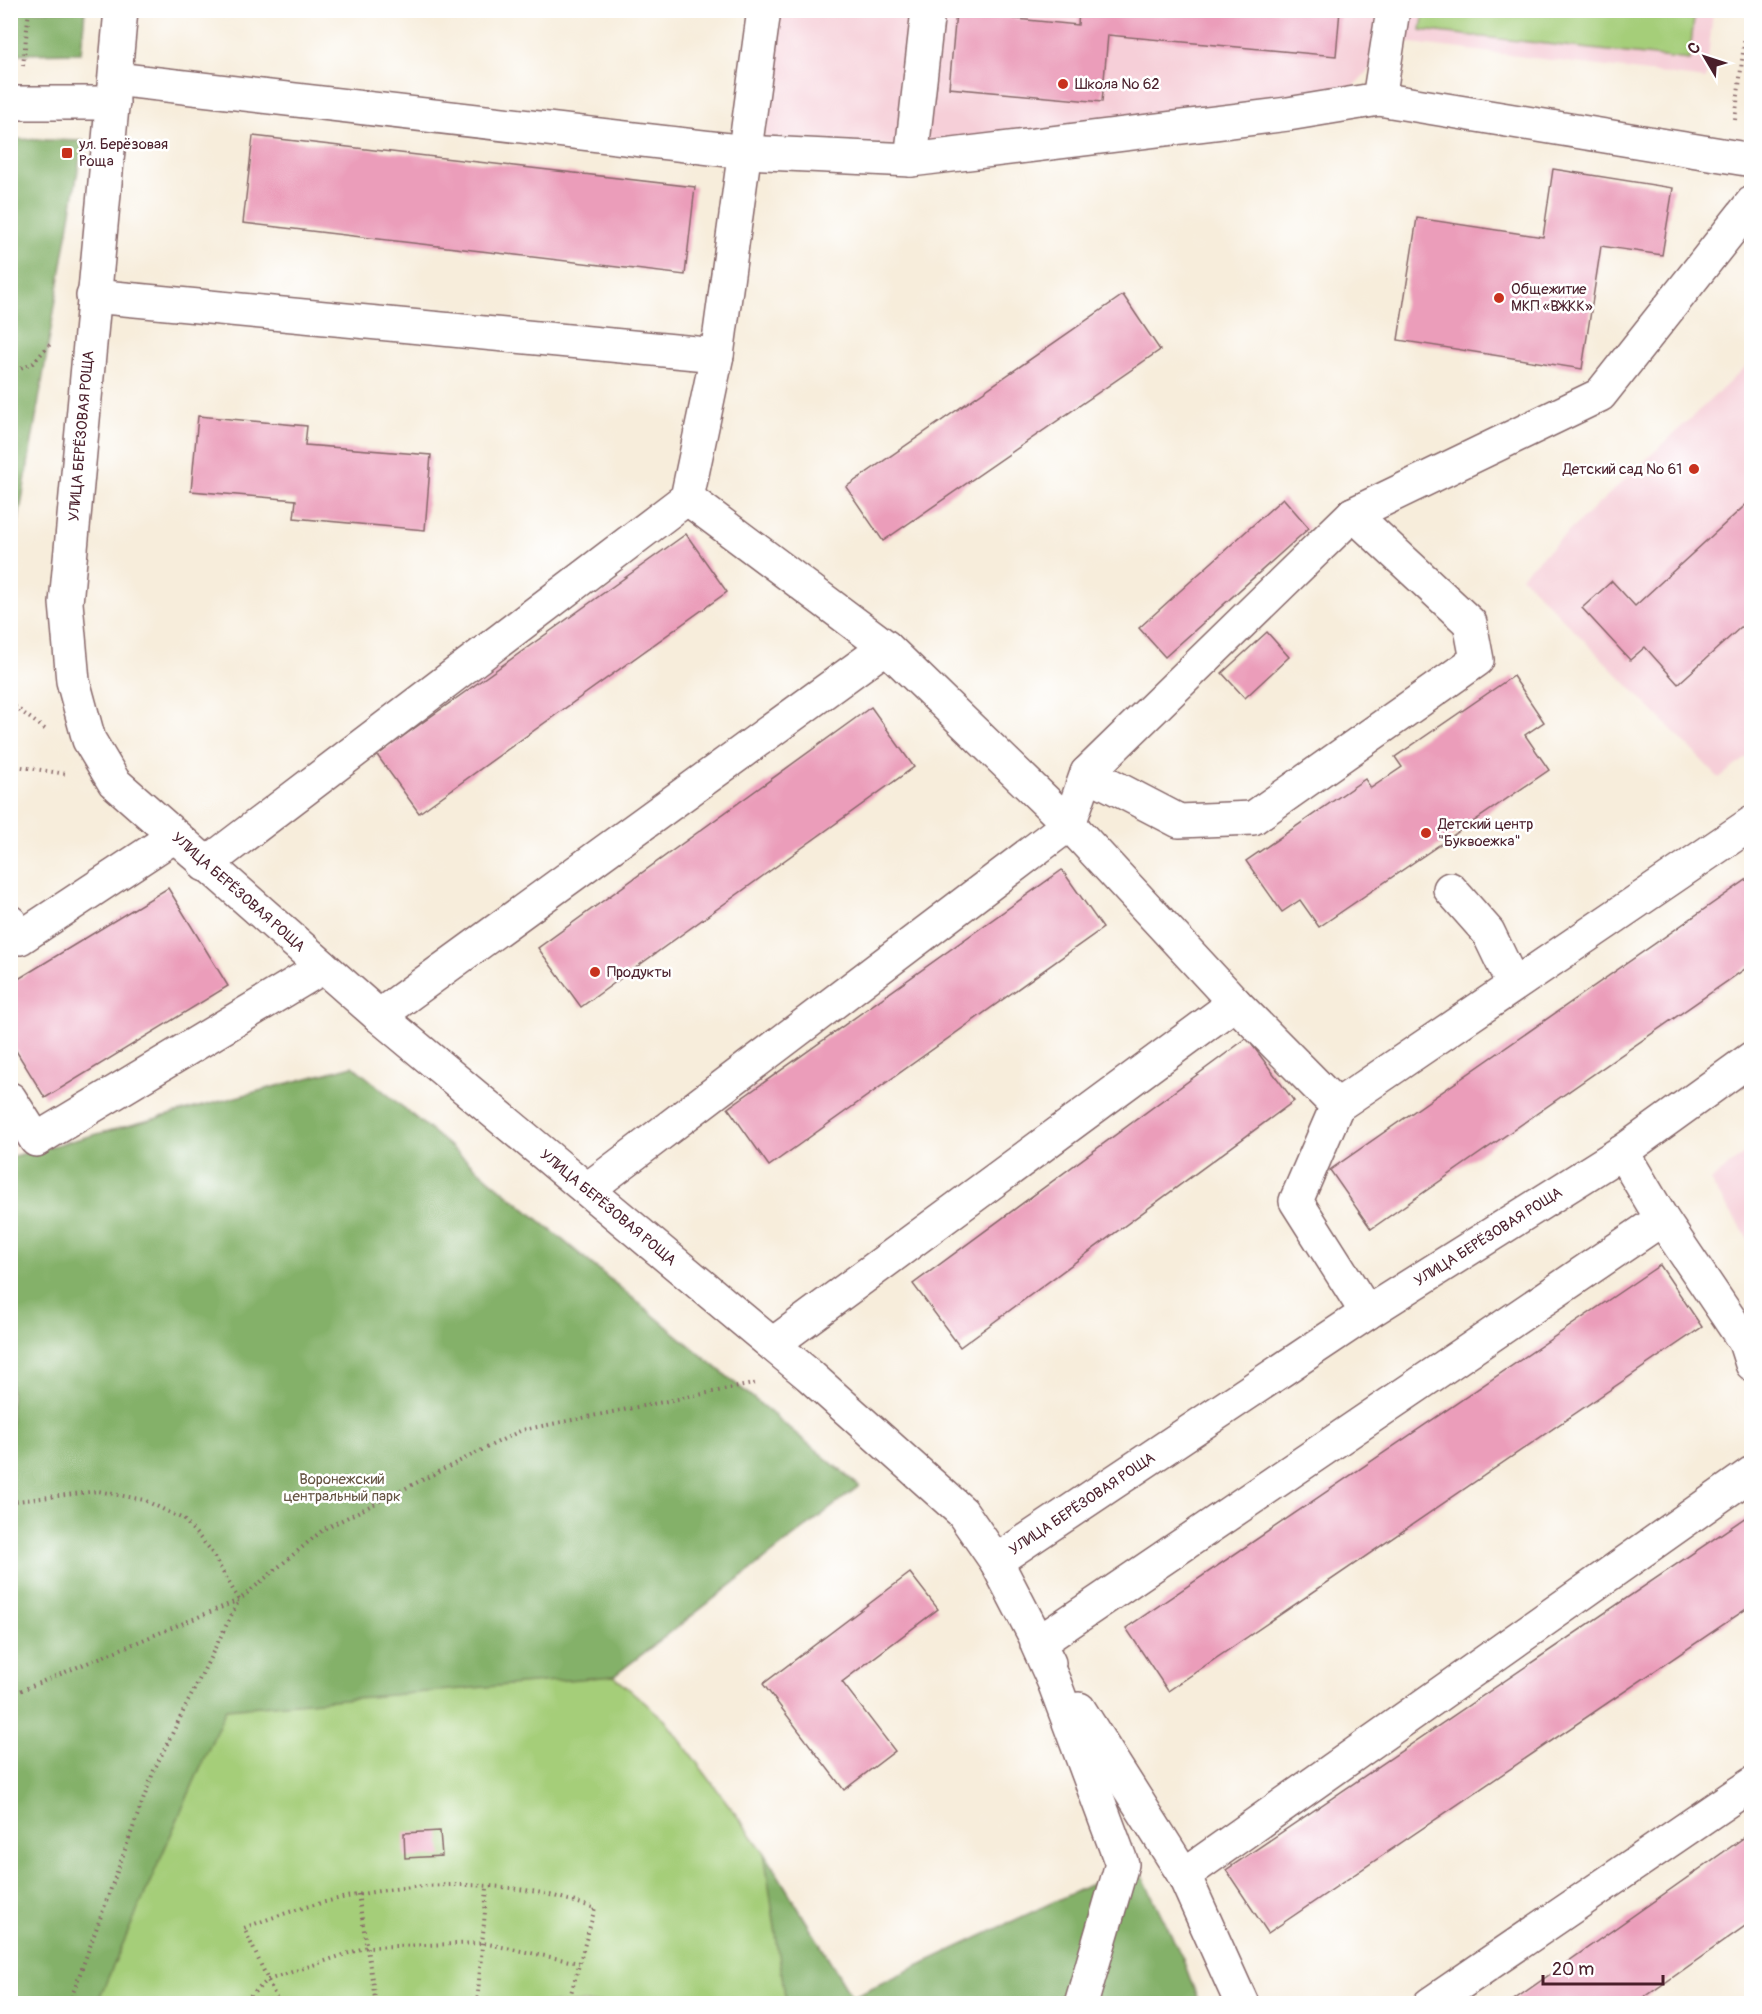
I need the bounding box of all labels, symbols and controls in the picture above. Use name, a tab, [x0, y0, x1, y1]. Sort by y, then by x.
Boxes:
north arrow	[1675, 27, 1735, 87]
text: С	[1683, 38, 1705, 58]
place label: Школа № 62	[1075, 75, 1160, 94]
marker: Школа № 62	[1056, 77, 1070, 91]
place label: ул. Берёзовая Роща	[78, 135, 168, 171]
marker: ул. Берёзовая Роща	[60, 146, 74, 160]
place label: Общежитие МКП «ВЖКК»	[1511, 280, 1593, 316]
marker: Общежитие МКП «ВЖКК»	[1492, 291, 1506, 305]
street label: УЛИЦА БЕРЁЗОВАЯ РОЩА	[65, 350, 98, 522]
place label: Детский сад № 61	[1562, 460, 1682, 479]
marker: Детский сад № 61	[1687, 462, 1701, 476]
place label: Детский центр "Буквоежка"	[1437, 815, 1533, 851]
marker: Детский центр "Буквоежка"	[1419, 826, 1433, 840]
street label: УЛИЦА БЕРЁЗОВАЯ РОЩА	[168, 828, 309, 956]
place label: Продукты	[607, 963, 671, 982]
marker: Продукты	[588, 965, 602, 979]
street label: УЛИЦА БЕРЁЗОВАЯ РОЩА	[536, 1145, 680, 1270]
street label: УЛИЦА БЕРЁЗОВАЯ РОЩА	[1411, 1183, 1566, 1291]
street label: УЛИЦА БЕРЁЗОВАЯ РОЩА	[1006, 1448, 1159, 1560]
park label: Воронежский центральный парк	[283, 1470, 401, 1506]
scale bar	[1543, 1948, 1663, 1986]
text: 20 m	[1552, 1958, 1594, 1981]

